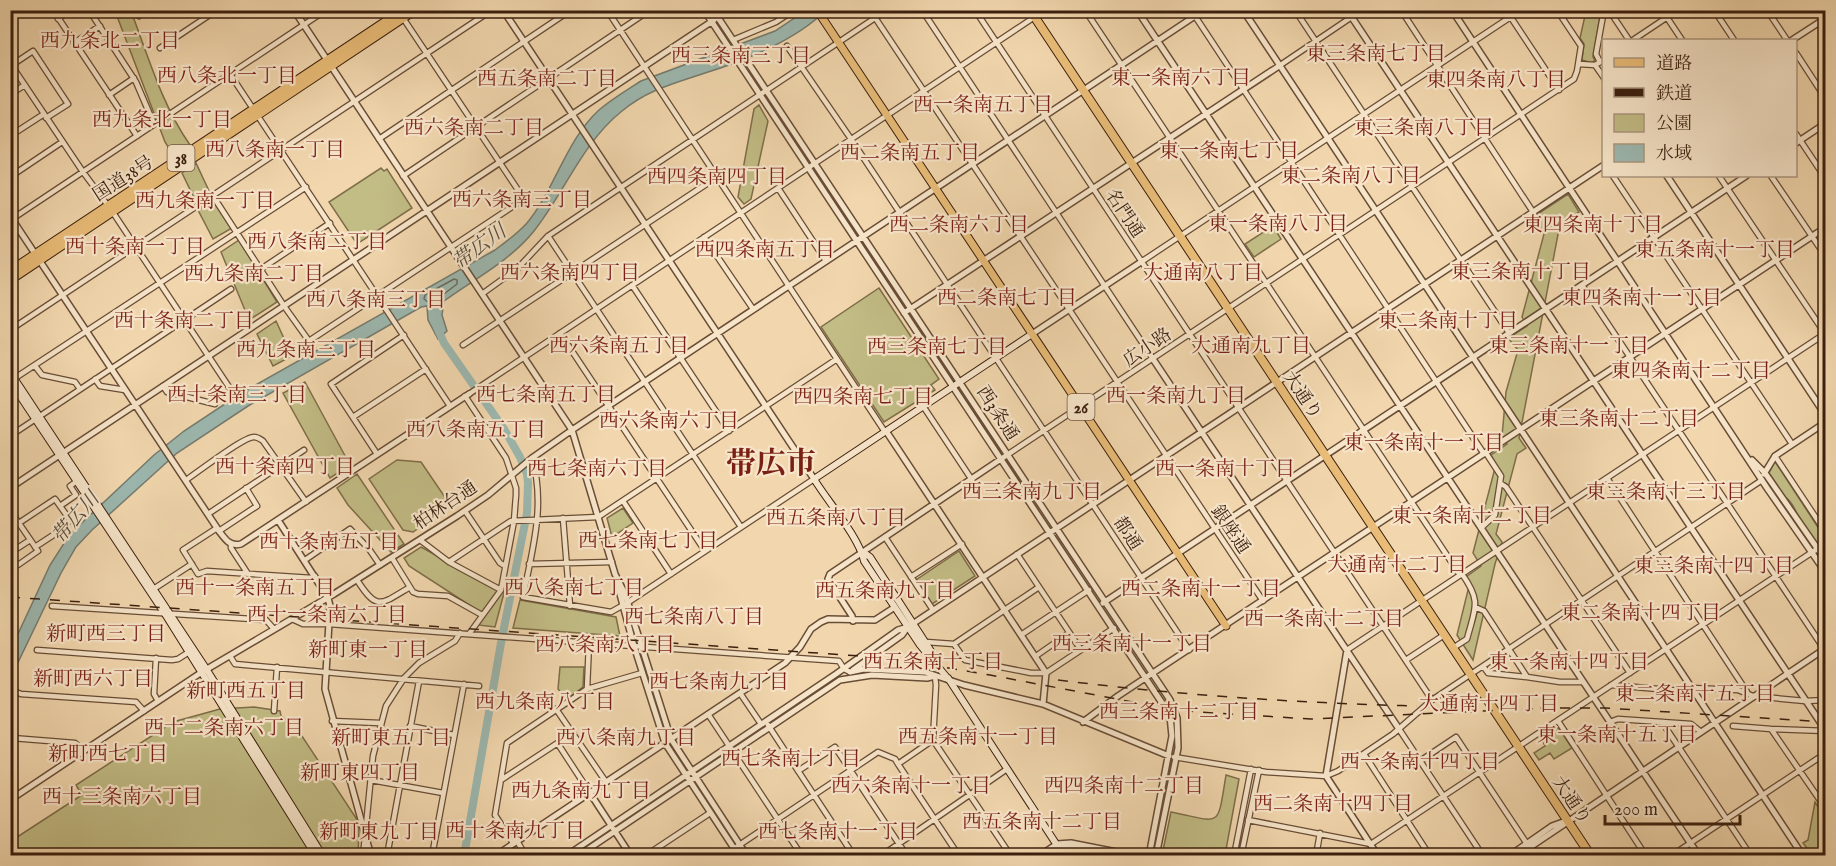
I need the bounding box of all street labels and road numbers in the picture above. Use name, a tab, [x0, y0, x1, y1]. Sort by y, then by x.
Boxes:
road number: 38	[168, 145, 195, 171]
street label: 国道38号	[89, 151, 159, 207]
street label: 名門通	[1099, 185, 1148, 243]
street label: 広小路	[1119, 324, 1177, 373]
street label: 大通り	[1277, 367, 1326, 425]
street label: 西3条通	[971, 382, 1023, 446]
road number: 26	[1068, 394, 1094, 420]
street label: 柏林台通	[410, 477, 482, 536]
street label: 銀座通	[1205, 501, 1254, 559]
street label: 都通	[1107, 512, 1146, 555]
street label: 大通り	[1546, 772, 1595, 830]

